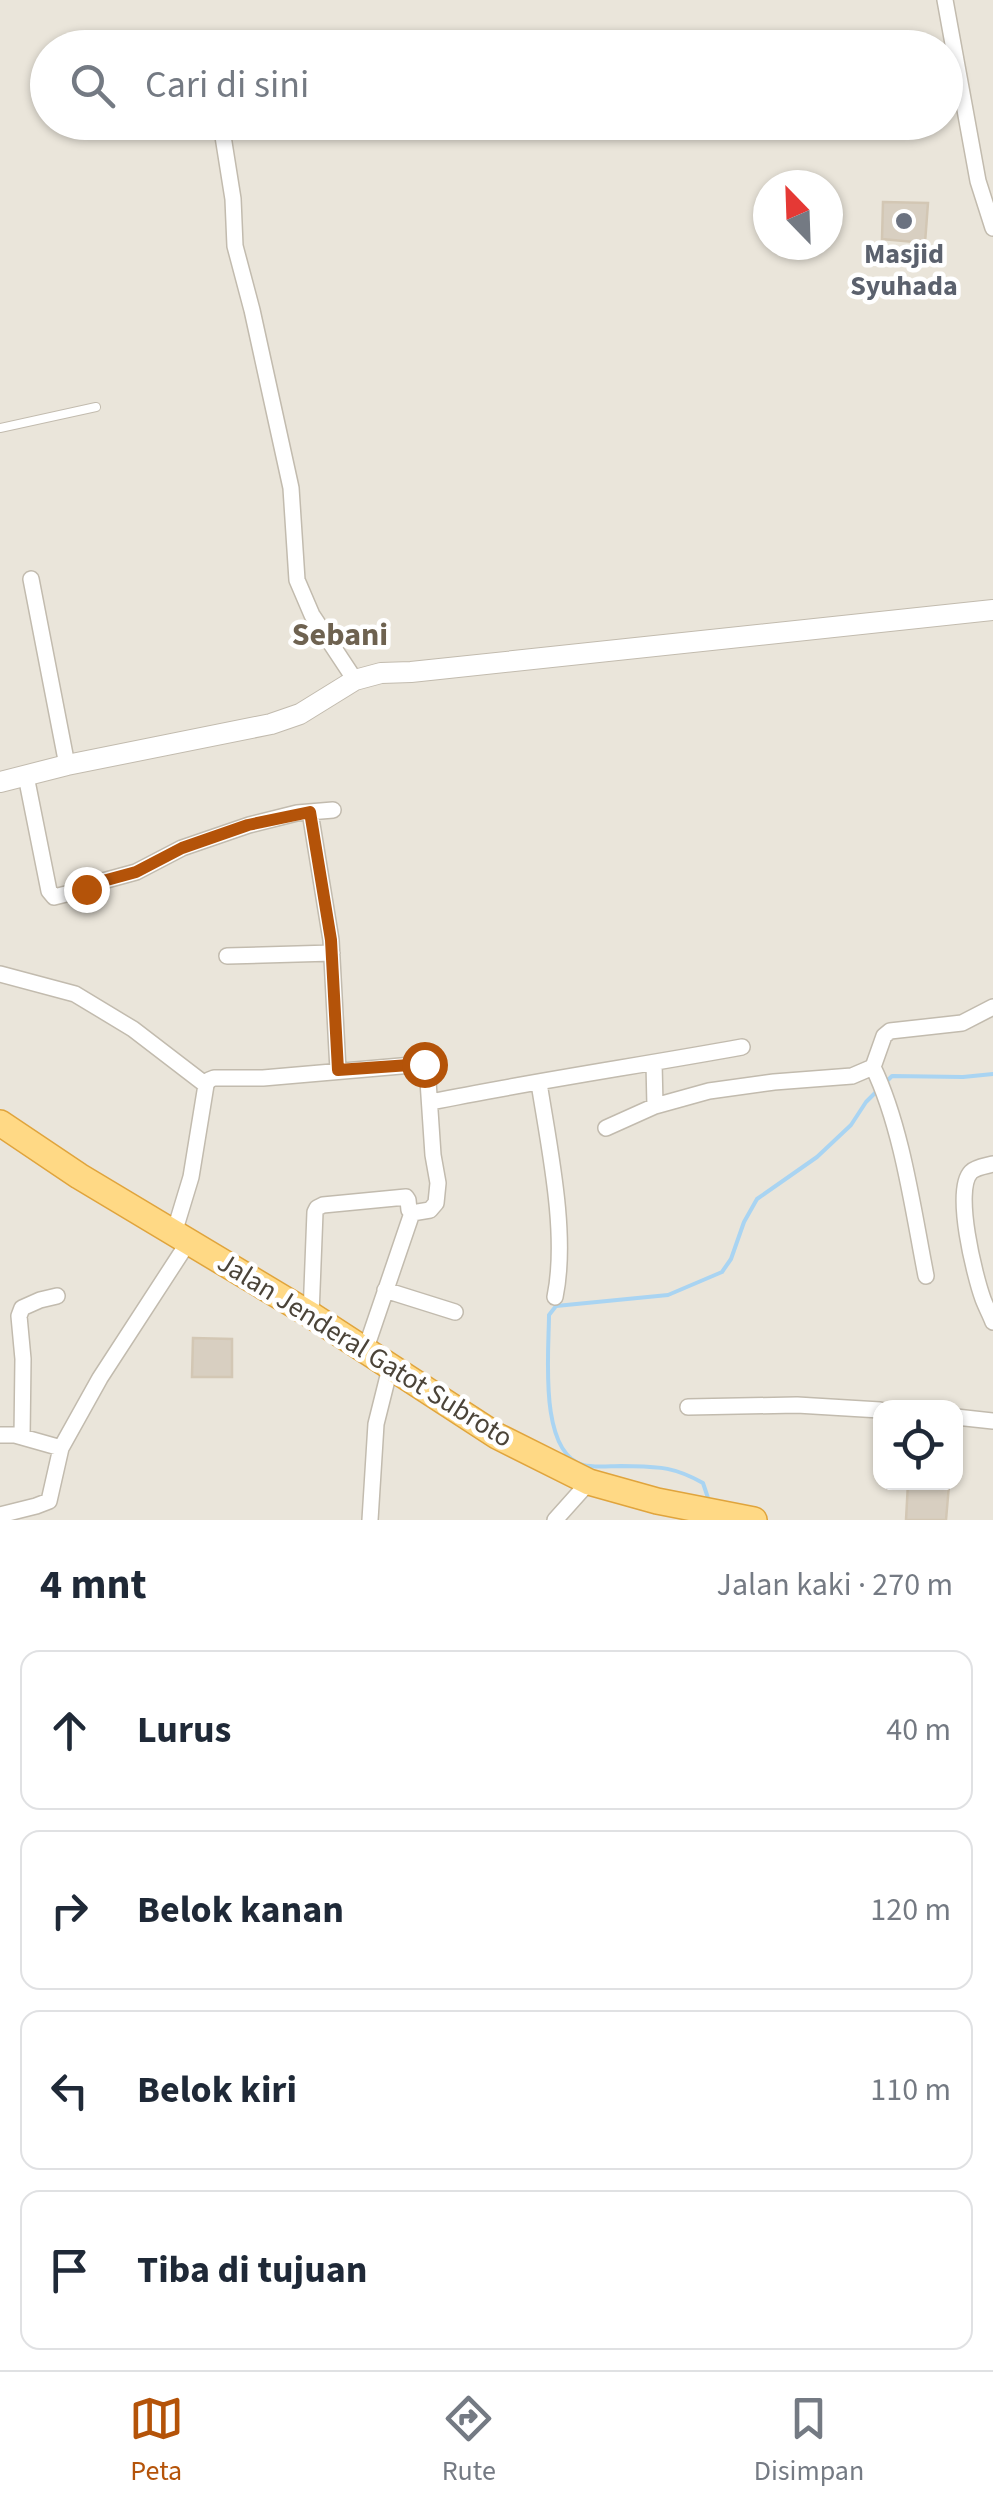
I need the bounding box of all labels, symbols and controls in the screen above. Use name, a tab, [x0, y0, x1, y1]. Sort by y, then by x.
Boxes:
search box	[30, 30, 963, 140]
icon: search	[65, 58, 120, 113]
text: Cari di sini	[145, 58, 309, 112]
north arrow	[753, 170, 843, 260]
marker: Masjid Syuhada	[893, 210, 915, 232]
place label: Masjid Syuhada	[850, 234, 958, 306]
district label: Sebani	[292, 612, 388, 658]
route end	[64, 867, 110, 913]
route start	[402, 1042, 448, 1088]
street label: Jalan Jenderal Gatot Subroto	[210, 1243, 520, 1457]
map controls	[873, 1400, 963, 1490]
button: locate	[873, 1400, 963, 1490]
text: 4 mnt	[40, 1555, 147, 1615]
text: Jalan kaki · 270 m	[717, 1562, 953, 1608]
icon: ahead	[42, 1703, 97, 1758]
text: Lurus	[137, 1703, 231, 1757]
text: 40 m	[886, 1707, 951, 1753]
icon: right	[42, 1883, 97, 1938]
text: Belok kanan	[137, 1883, 344, 1937]
text: 120 m	[870, 1887, 951, 1933]
icon: left	[42, 2063, 97, 2118]
text: Belok kiri	[137, 2063, 297, 2117]
text: 110 m	[870, 2067, 951, 2113]
icon: arrive	[42, 2243, 97, 2298]
text: Tiba di tujuan	[137, 2243, 368, 2297]
tab: Peta	[129, 2391, 184, 2491]
tab: Rute	[441, 2391, 496, 2491]
tab: Disimpan	[754, 2391, 864, 2491]

